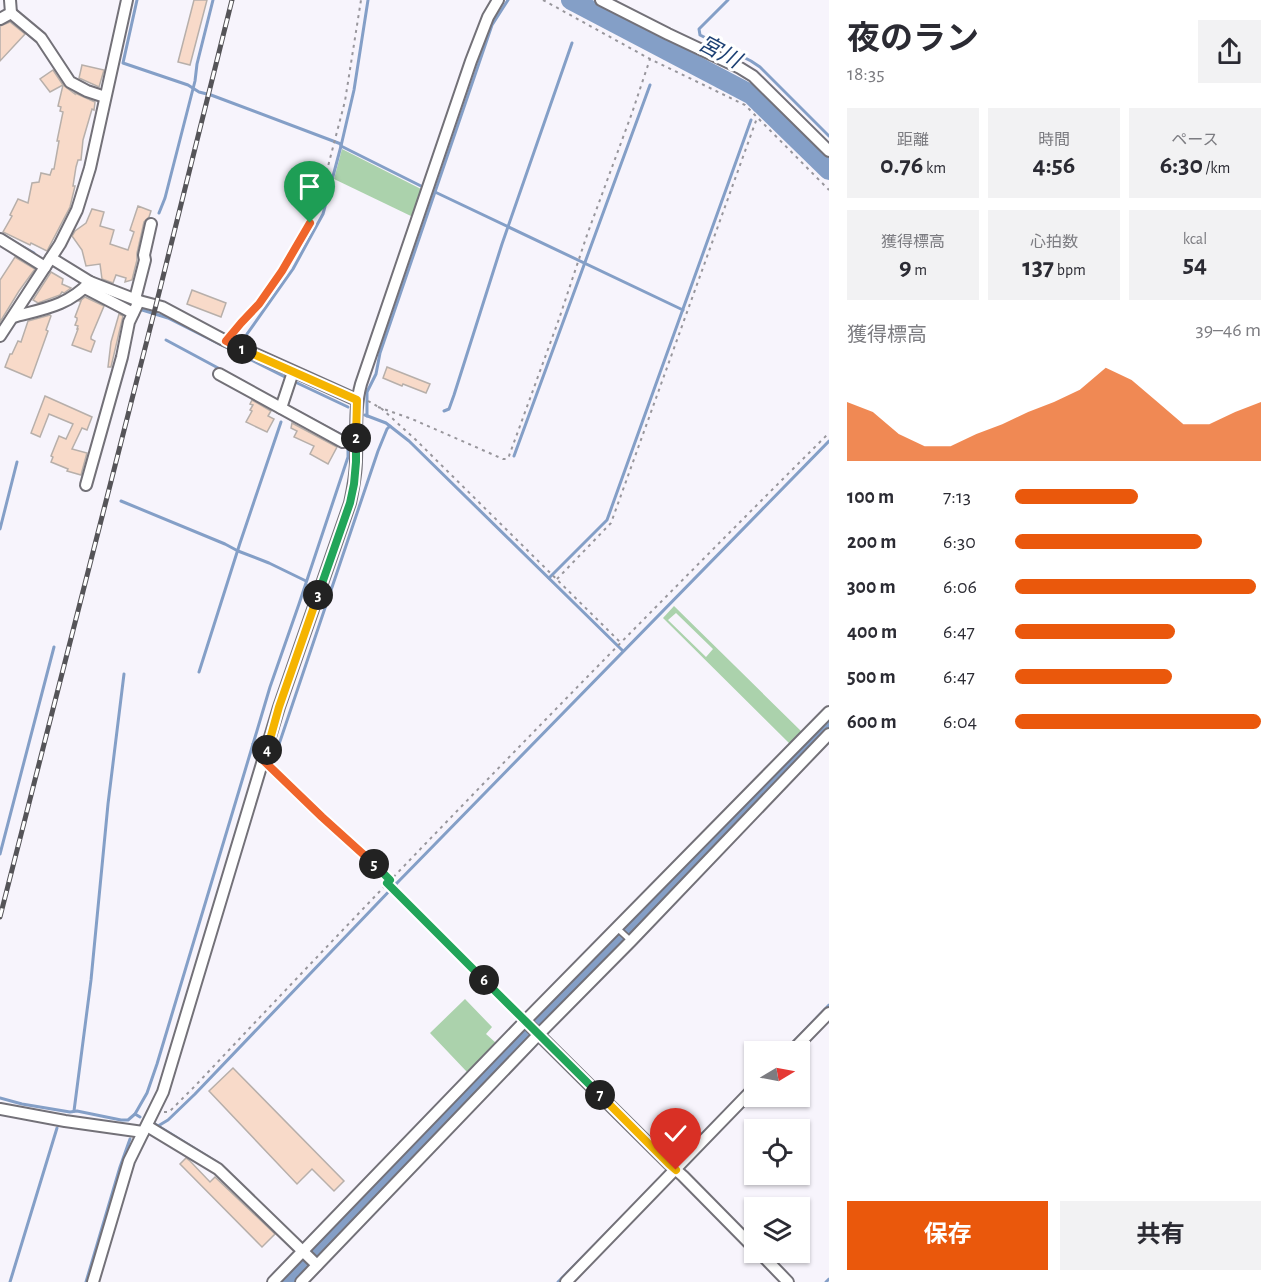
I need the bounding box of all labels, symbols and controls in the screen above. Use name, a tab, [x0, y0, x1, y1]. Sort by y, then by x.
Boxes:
button: share	[1198, 20, 1261, 83]
text: 夜のラン	[847, 23, 979, 56]
water label: 宮川	[695, 31, 746, 73]
text: 18:35	[847, 64, 885, 84]
text: 距離	[897, 132, 929, 148]
text: 時間	[1038, 132, 1070, 148]
text: ペース	[1171, 132, 1219, 148]
text: 0.76	[880, 152, 923, 178]
text: 4:56	[1033, 152, 1075, 178]
text: 6:30	[1160, 152, 1203, 178]
text: km	[923, 160, 946, 176]
text: /km	[1203, 160, 1230, 176]
pin	[284, 161, 335, 223]
icon: arrive	[293, 170, 326, 203]
text: kcal	[1183, 231, 1207, 247]
text: 獲得標高	[881, 234, 945, 250]
text: 心拍数	[1030, 234, 1078, 250]
text: 54	[1183, 251, 1207, 277]
text: 9	[899, 254, 912, 280]
text: 137	[1022, 254, 1054, 280]
text: m	[912, 262, 927, 278]
text: bpm	[1054, 262, 1086, 278]
text: 39–46 m	[1196, 320, 1261, 340]
text: 獲得標高	[847, 325, 927, 345]
pin: 1	[227, 334, 257, 364]
text: 1	[239, 341, 245, 357]
pin: 2	[341, 423, 371, 453]
text: 2	[352, 430, 360, 446]
text: 100 m	[847, 487, 894, 507]
text: 7:13	[943, 487, 971, 507]
text: 200 m	[847, 532, 896, 552]
text: 6:30	[943, 532, 976, 552]
text: 300 m	[847, 577, 896, 597]
text: 6:06	[943, 577, 977, 597]
pin: 3	[303, 580, 333, 610]
text: 3	[315, 587, 321, 603]
text: 400 m	[847, 622, 897, 642]
text: 6:47	[943, 622, 975, 642]
text: 500 m	[847, 667, 896, 687]
text: 6:47	[943, 667, 975, 687]
text: 600 m	[847, 712, 897, 732]
text: 6:04	[943, 712, 977, 732]
pin: 4	[252, 735, 282, 765]
text: 4	[263, 742, 271, 758]
pin: 5	[359, 849, 389, 879]
text: 5	[371, 856, 377, 872]
pin: 6	[469, 965, 499, 995]
text: 6	[480, 972, 488, 988]
north arrow	[744, 1041, 810, 1107]
map controls	[744, 1041, 810, 1263]
pin: 7	[585, 1080, 615, 1110]
text: 7	[597, 1087, 603, 1103]
pin	[650, 1108, 701, 1170]
icon: check	[659, 1117, 692, 1150]
button: locate	[744, 1119, 810, 1185]
button: layers	[744, 1197, 810, 1263]
button: 保存	[847, 1201, 1048, 1270]
button: 共有	[1060, 1201, 1261, 1270]

